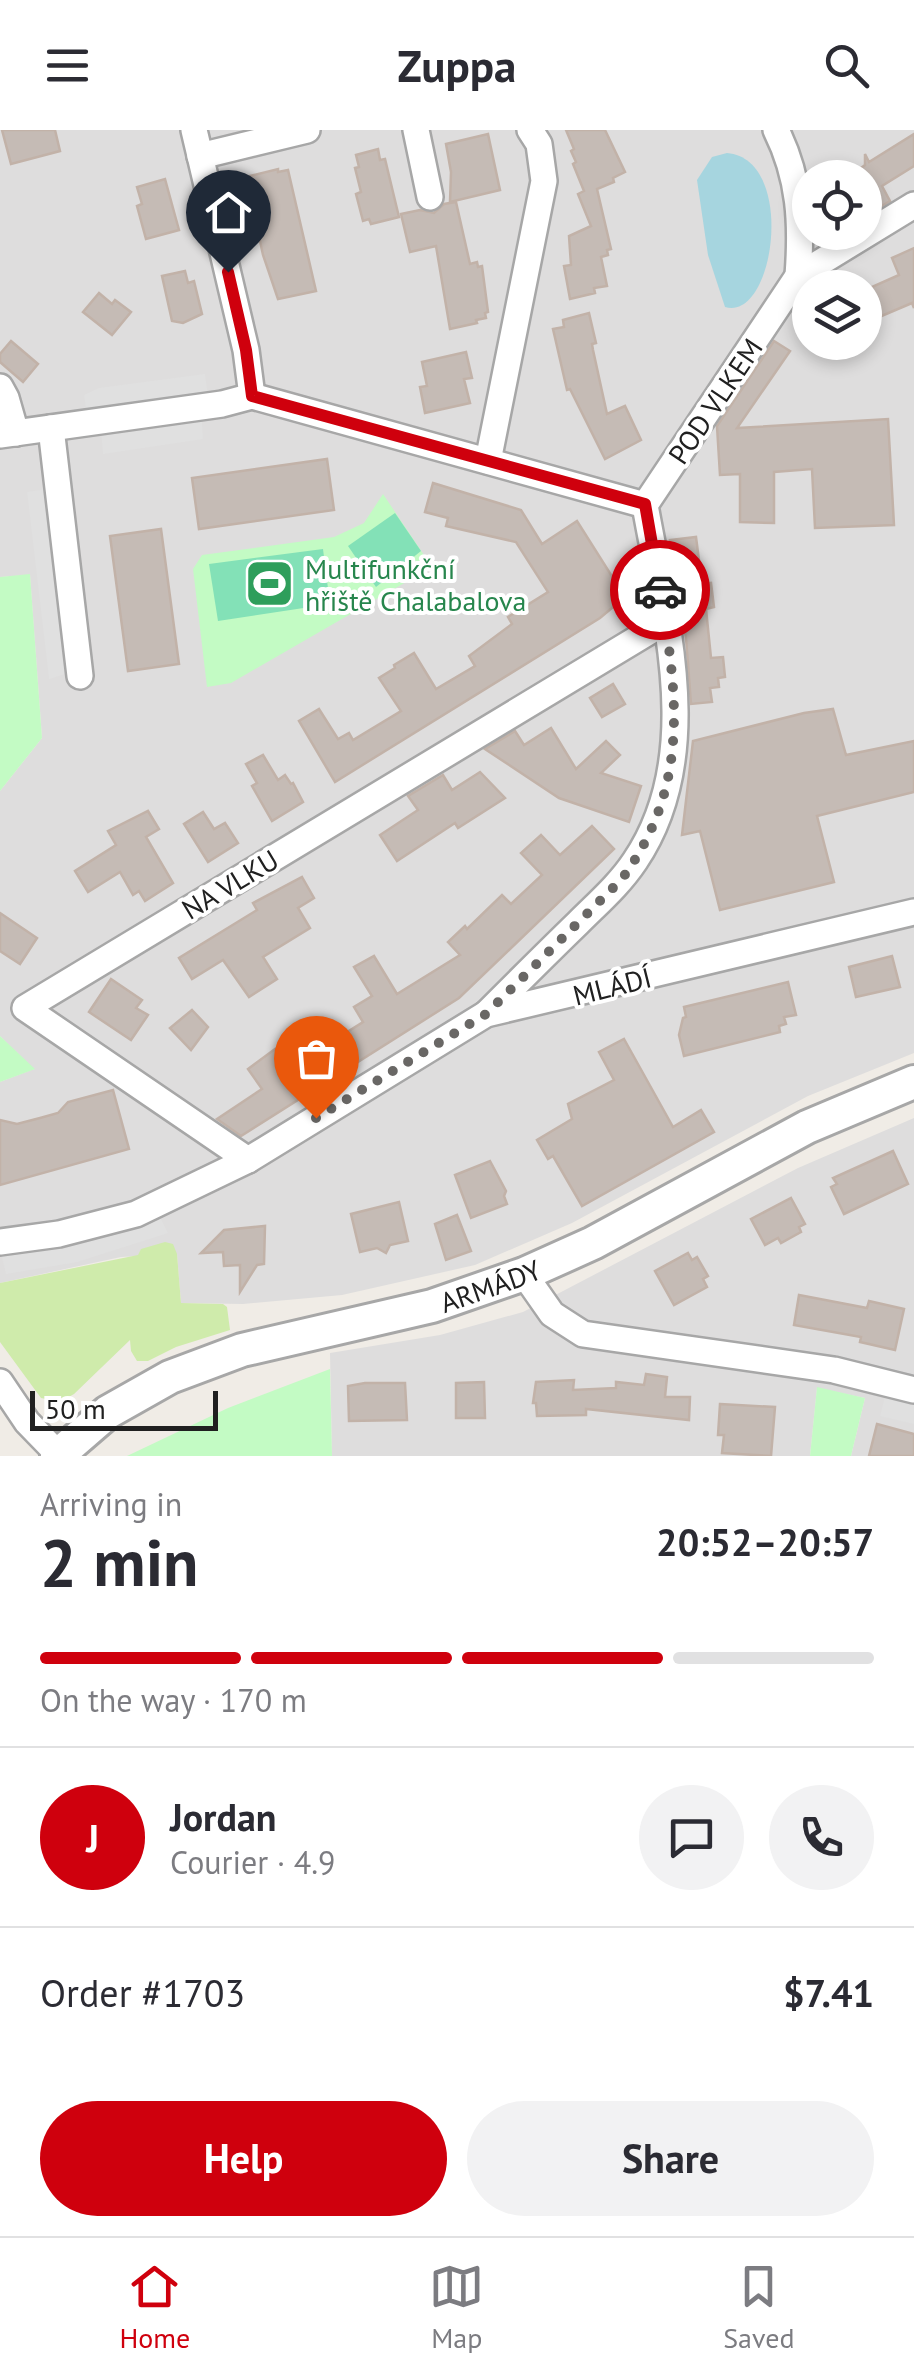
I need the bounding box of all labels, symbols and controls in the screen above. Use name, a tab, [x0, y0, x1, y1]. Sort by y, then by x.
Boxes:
text: Zuppa	[398, 36, 516, 94]
icon: menu	[40, 38, 95, 93]
icon: search	[819, 38, 874, 93]
map controls	[792, 160, 882, 360]
button: locate	[792, 160, 882, 250]
pin	[186, 170, 271, 273]
icon: home	[201, 185, 256, 240]
button: layers	[792, 270, 882, 360]
street label: POD VLKEM	[659, 331, 771, 471]
courier	[610, 540, 710, 640]
place label: Multifunkční hřiště Chalabalova	[305, 550, 527, 619]
sports icon: Multifunkční hřiště Chalabalova	[244, 558, 296, 610]
icon: car	[633, 563, 688, 618]
street label: NA VLKU	[175, 841, 285, 927]
street label: MLÁDÍ	[569, 958, 656, 1014]
pin	[274, 1016, 359, 1119]
icon: bag	[289, 1031, 344, 1086]
street label: ARMÁDY	[435, 1250, 547, 1320]
scale bar	[30, 1386, 218, 1430]
text: 50 m	[45, 1390, 106, 1427]
text: Arriving in	[40, 1483, 182, 1525]
text: 20:52–20:57	[656, 1517, 874, 1566]
text: 2 min	[40, 1520, 199, 1604]
text: On the way · 170 m	[40, 1679, 307, 1721]
button: chat	[639, 1785, 744, 1890]
button: phone	[769, 1785, 874, 1890]
text: Jordan	[170, 1792, 276, 1841]
text: J	[86, 1813, 99, 1862]
text: Courier · 4.9	[170, 1841, 336, 1883]
text: Order #1703	[40, 1968, 245, 2017]
text: $7.41	[783, 1968, 874, 2017]
button: Help	[40, 2101, 447, 2216]
button: Share	[467, 2101, 874, 2216]
tab: Home	[119, 2259, 190, 2356]
tab: Map	[429, 2259, 484, 2356]
tab: Saved	[723, 2259, 794, 2356]

